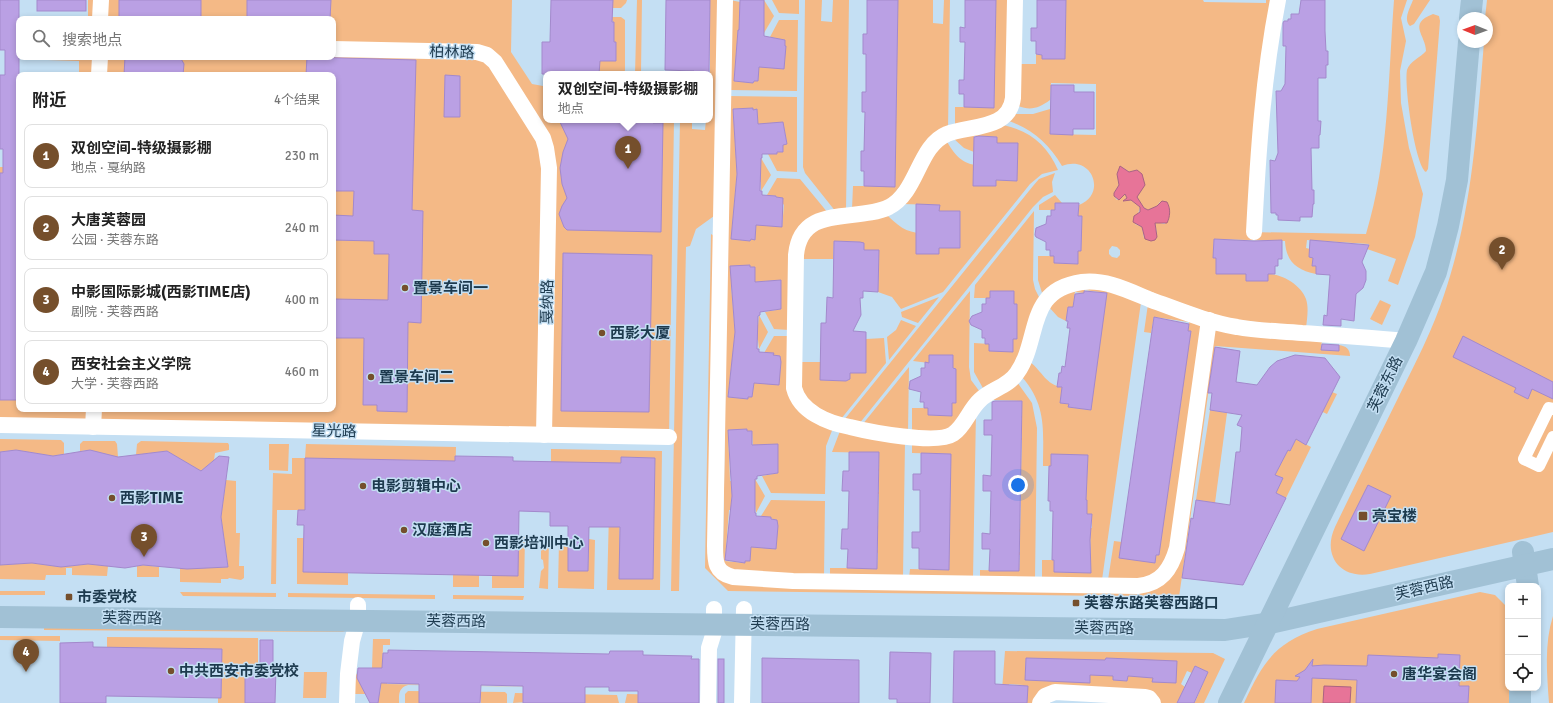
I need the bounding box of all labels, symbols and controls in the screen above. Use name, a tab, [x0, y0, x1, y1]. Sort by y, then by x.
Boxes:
north arrow	[1457, 12, 1493, 48]
search box	[16, 16, 336, 60]
icon: search	[30, 27, 52, 49]
text: 搜索地点	[62, 31, 122, 49]
street label: 柏林路	[429, 42, 475, 62]
popup	[543, 71, 713, 123]
text: 双创空间-特级摄影棚	[558, 80, 698, 98]
text: 附近	[32, 90, 66, 111]
text: 4个结果	[274, 92, 320, 108]
text: 地点	[558, 101, 584, 117]
pin: 1	[615, 136, 641, 169]
text: 双创空间-特级摄影棚	[71, 139, 212, 157]
text: 1	[42, 148, 50, 164]
text: 230 m	[285, 148, 319, 164]
text: 地点 · 戛纳路	[71, 160, 146, 176]
text: 大唐芙蓉园	[71, 211, 146, 229]
text: 2	[42, 220, 50, 236]
text: 240 m	[285, 220, 319, 236]
text: 公园 · 芙蓉东路	[71, 232, 159, 248]
pin: 2	[1489, 237, 1515, 270]
place label: 置景车间一	[413, 279, 488, 297]
street label: 戛纳路	[538, 279, 556, 325]
text: 中影国际影城(西影TIME店)	[71, 283, 251, 301]
marker: 置景车间一	[400, 283, 410, 293]
text: 3	[42, 292, 50, 308]
text: 400 m	[285, 292, 319, 308]
text: 剧院 · 芙蓉西路	[71, 304, 159, 320]
place label: 西影大厦	[610, 324, 670, 342]
marker: 西影大厦	[597, 328, 607, 338]
street label: 芙蓉东路	[1364, 353, 1406, 415]
text: 西安社会主义学院	[71, 355, 191, 373]
text: 4	[42, 364, 50, 380]
text: 460 m	[285, 364, 319, 380]
place label: 置景车间二	[379, 368, 454, 386]
marker: 置景车间二	[366, 372, 376, 382]
text: 大学 · 芙蓉西路	[71, 376, 159, 392]
street label: 星光路	[311, 422, 357, 440]
your location	[1008, 475, 1028, 495]
place label: 电影剪辑中心	[371, 477, 461, 495]
marker: 电影剪辑中心	[358, 481, 368, 491]
place label: 西影TIME	[120, 489, 184, 507]
marker: 西影TIME	[107, 493, 117, 503]
place label: 亮宝楼	[1372, 507, 1417, 525]
marker: 亮宝楼	[1357, 510, 1369, 522]
place label: 汉庭酒店	[412, 521, 472, 539]
pin: 3	[131, 524, 157, 557]
marker: 汉庭酒店	[399, 525, 409, 535]
place label: 西影培训中心	[494, 534, 584, 552]
marker: 西影培训中心	[481, 538, 491, 548]
street label: 芙蓉西路	[1393, 572, 1455, 604]
map controls	[1505, 583, 1541, 691]
button: +	[1505, 583, 1541, 619]
place label: 市委党校	[77, 588, 137, 606]
marker: 市委党校	[64, 592, 74, 602]
place label: 芙蓉东路芙蓉西路口	[1084, 594, 1219, 612]
marker: 芙蓉东路芙蓉西路口	[1071, 598, 1081, 608]
street label: 芙蓉西路	[102, 608, 162, 628]
street label: 芙蓉西路	[426, 611, 486, 631]
street label: 芙蓉西路	[750, 614, 810, 634]
street label: 芙蓉西路	[1074, 618, 1134, 638]
button: −	[1505, 619, 1541, 655]
pin: 4	[13, 639, 39, 672]
button: locate	[1505, 655, 1541, 691]
place label: 中共西安市委党校	[179, 662, 299, 680]
place label: 唐华宴会阁	[1402, 665, 1477, 683]
marker: 中共西安市委党校	[166, 666, 176, 676]
marker: 唐华宴会阁	[1389, 669, 1399, 679]

